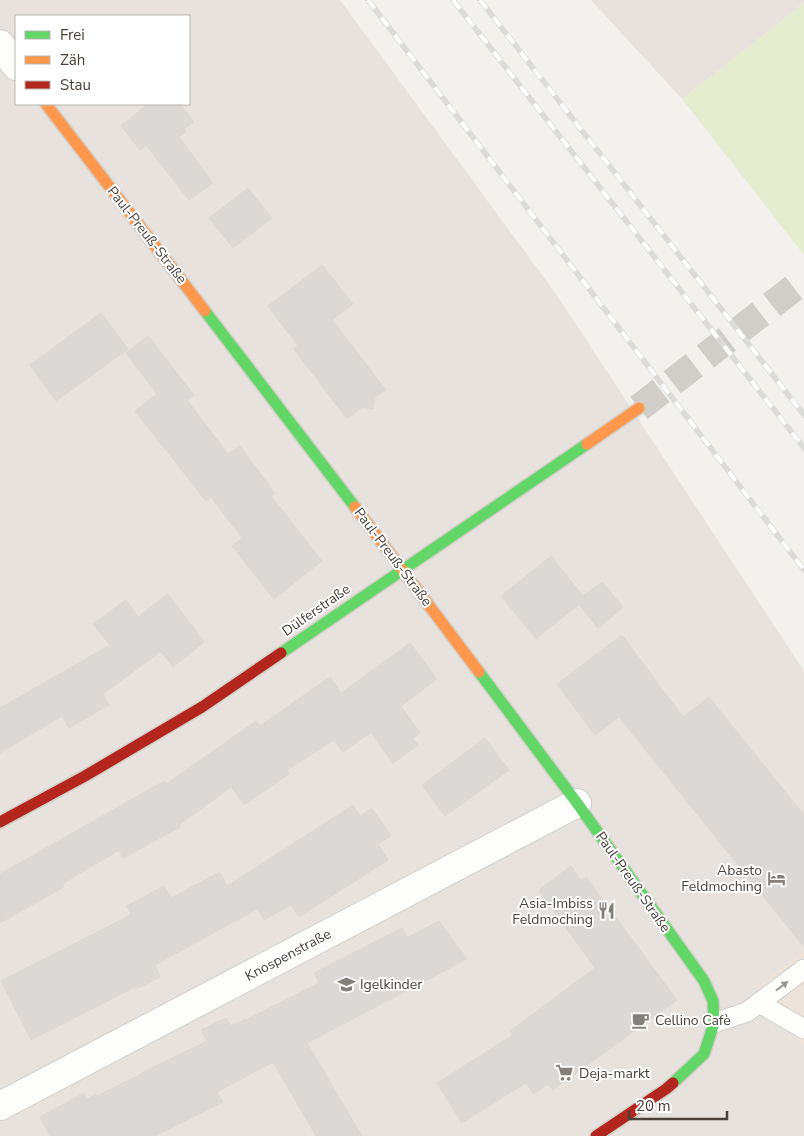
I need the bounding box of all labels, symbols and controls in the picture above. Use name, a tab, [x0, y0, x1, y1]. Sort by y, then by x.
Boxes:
legend	[15, 15, 190, 105]
text: Frei	[60, 25, 85, 45]
text: Zäh	[60, 50, 85, 70]
text: Stau	[60, 75, 91, 95]
street label: Paul-Preuß-Straße	[103, 182, 191, 288]
street label: Paul-Preuß-Straße	[350, 504, 436, 610]
street label: Dülferstraße	[278, 580, 354, 640]
street label: Paul-Preuß-Straße	[591, 828, 675, 936]
place label: Abasto Feldmoching	[681, 861, 762, 896]
hotel icon: Abasto Feldmoching	[766, 868, 786, 888]
place label: Asia-Imbiss Feldmoching	[512, 894, 593, 929]
restaurant icon: Asia-Imbiss Feldmoching	[597, 901, 617, 921]
street label: Knospenstraße	[242, 924, 334, 986]
school or university icon: Igelkinder	[336, 974, 356, 994]
place label: Igelkinder	[360, 975, 422, 994]
one-way arrow	[775, 980, 788, 991]
cafe icon: Cellino Cafè	[631, 1010, 651, 1030]
place label: Cellino Cafè	[655, 1011, 731, 1030]
supermarket icon: Deja-markt	[555, 1063, 575, 1083]
place label: Deja-markt	[579, 1064, 650, 1083]
scale bar	[629, 1088, 726, 1120]
text: 20 m	[636, 1096, 671, 1116]

